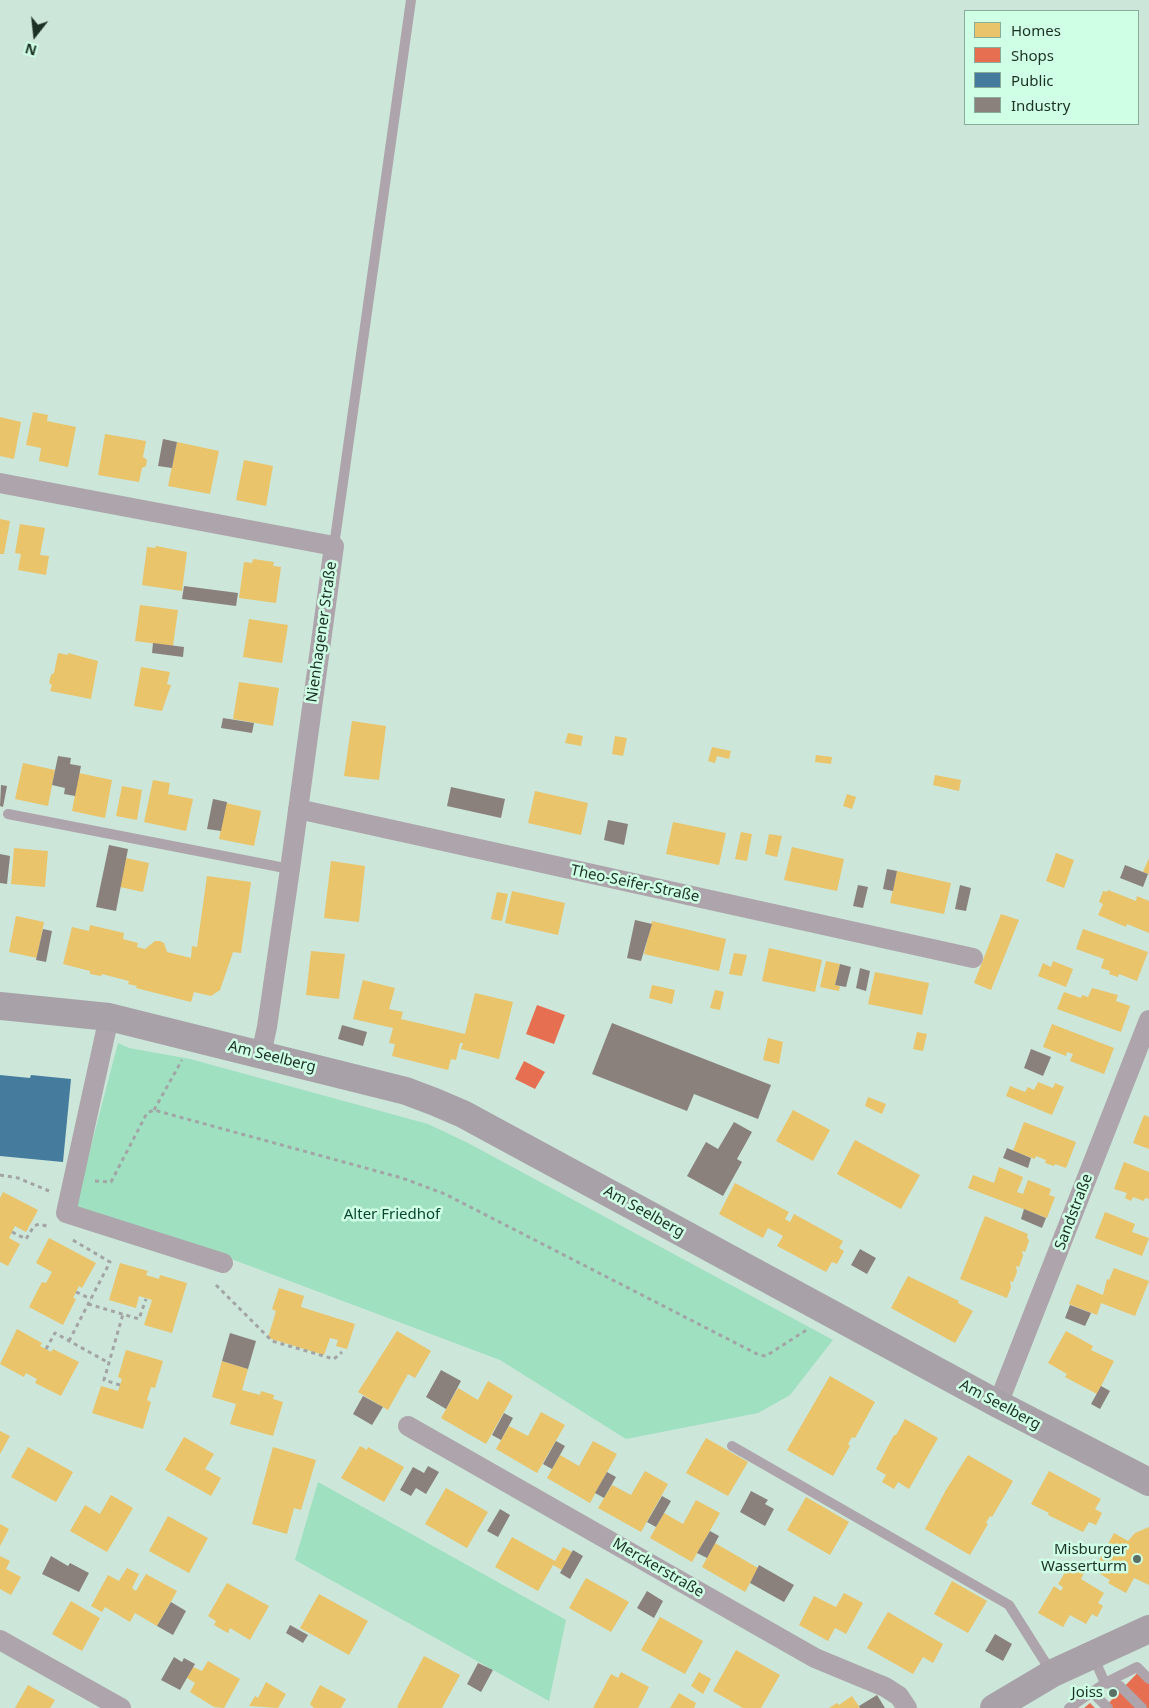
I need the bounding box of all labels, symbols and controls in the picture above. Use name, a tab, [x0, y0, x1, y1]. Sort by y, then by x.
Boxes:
north arrow	[10, 10, 60, 60]
legend	[964, 10, 1139, 125]
text: Homes	[1011, 20, 1061, 40]
text: N	[23, 39, 39, 61]
text: Shops	[1011, 45, 1054, 65]
text: Public	[1011, 70, 1054, 90]
text: Industry	[1011, 95, 1070, 115]
street label: Nienhagener Straße	[303, 560, 341, 704]
street label: Theo-Seifer-Straße	[569, 862, 701, 906]
street label: Am Seelberg	[226, 1037, 318, 1077]
street label: Sandstraße	[1051, 1171, 1097, 1253]
street label: Am Seelberg	[601, 1182, 687, 1242]
park label: Alter Friedhof	[344, 1206, 440, 1224]
street label: Am Seelberg	[956, 1376, 1044, 1434]
street label: Merckerstraße	[609, 1535, 707, 1601]
place label: Misburger Wasserturm	[1041, 1541, 1127, 1576]
marker: Misburger Wasserturm	[1131, 1553, 1143, 1565]
place label: Joiss	[1072, 1684, 1103, 1702]
marker: Joiss	[1107, 1687, 1119, 1699]

